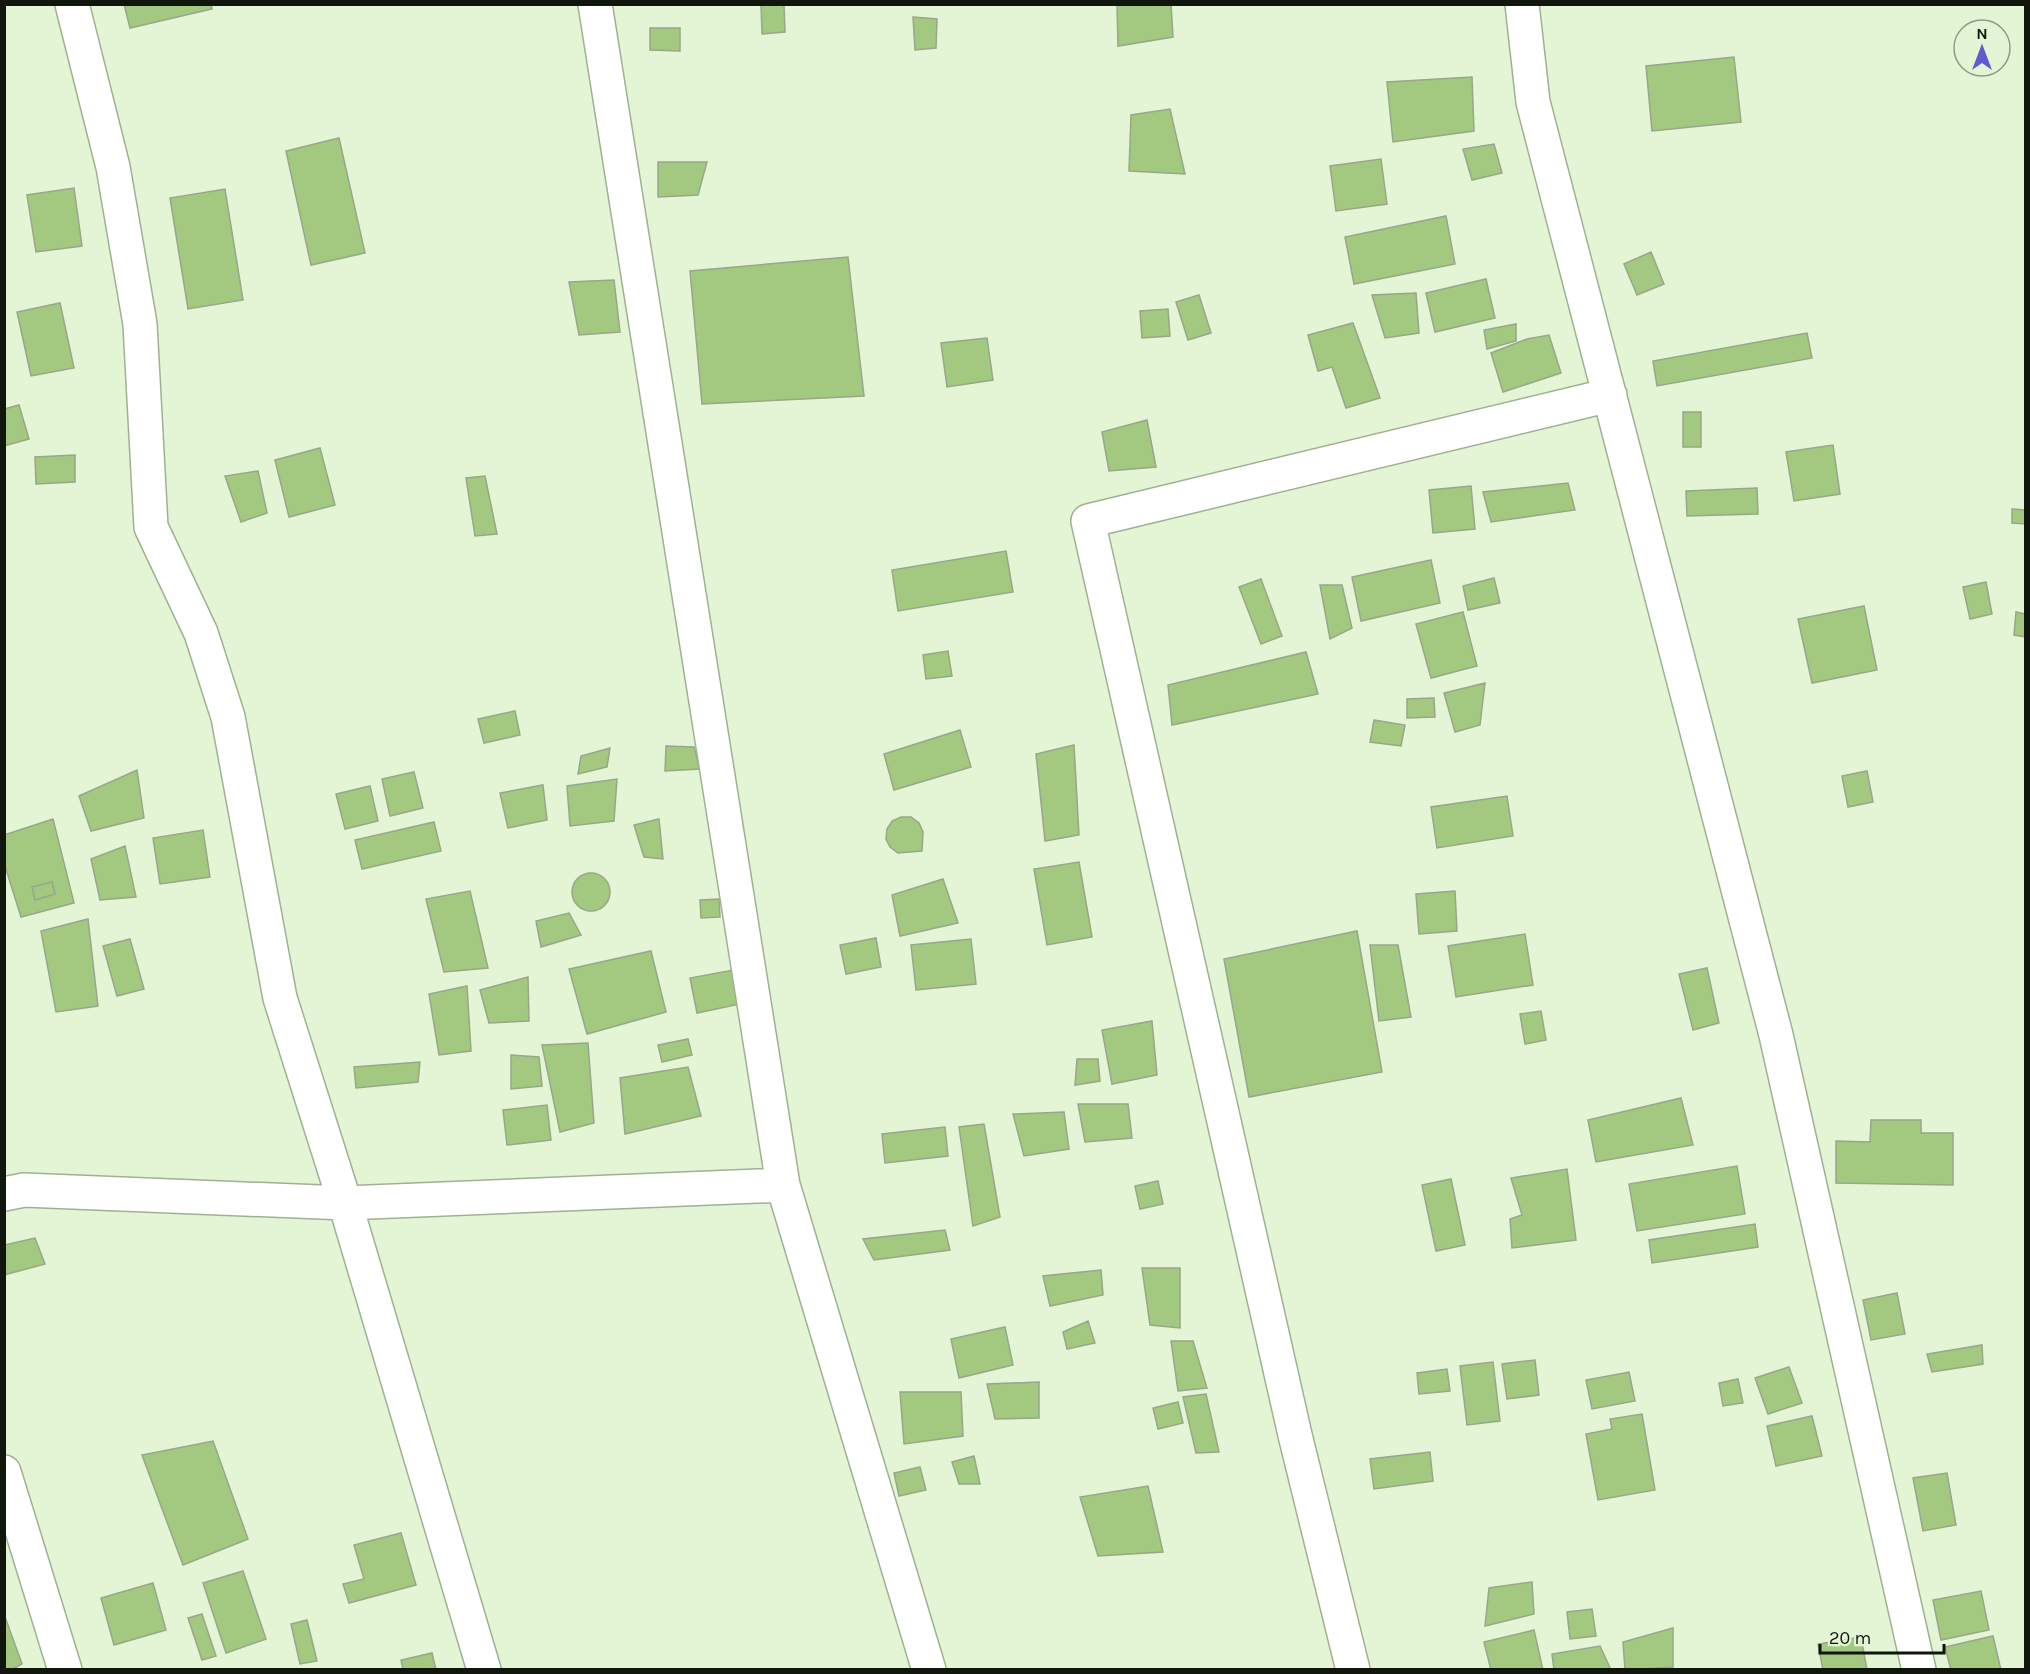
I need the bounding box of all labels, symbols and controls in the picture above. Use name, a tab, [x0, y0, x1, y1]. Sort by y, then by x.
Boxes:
north arrow	[1952, 18, 2012, 78]
text: N	[1976, 24, 1988, 43]
scale bar	[1820, 1617, 1944, 1655]
text: 20 m	[1829, 1627, 1871, 1649]

